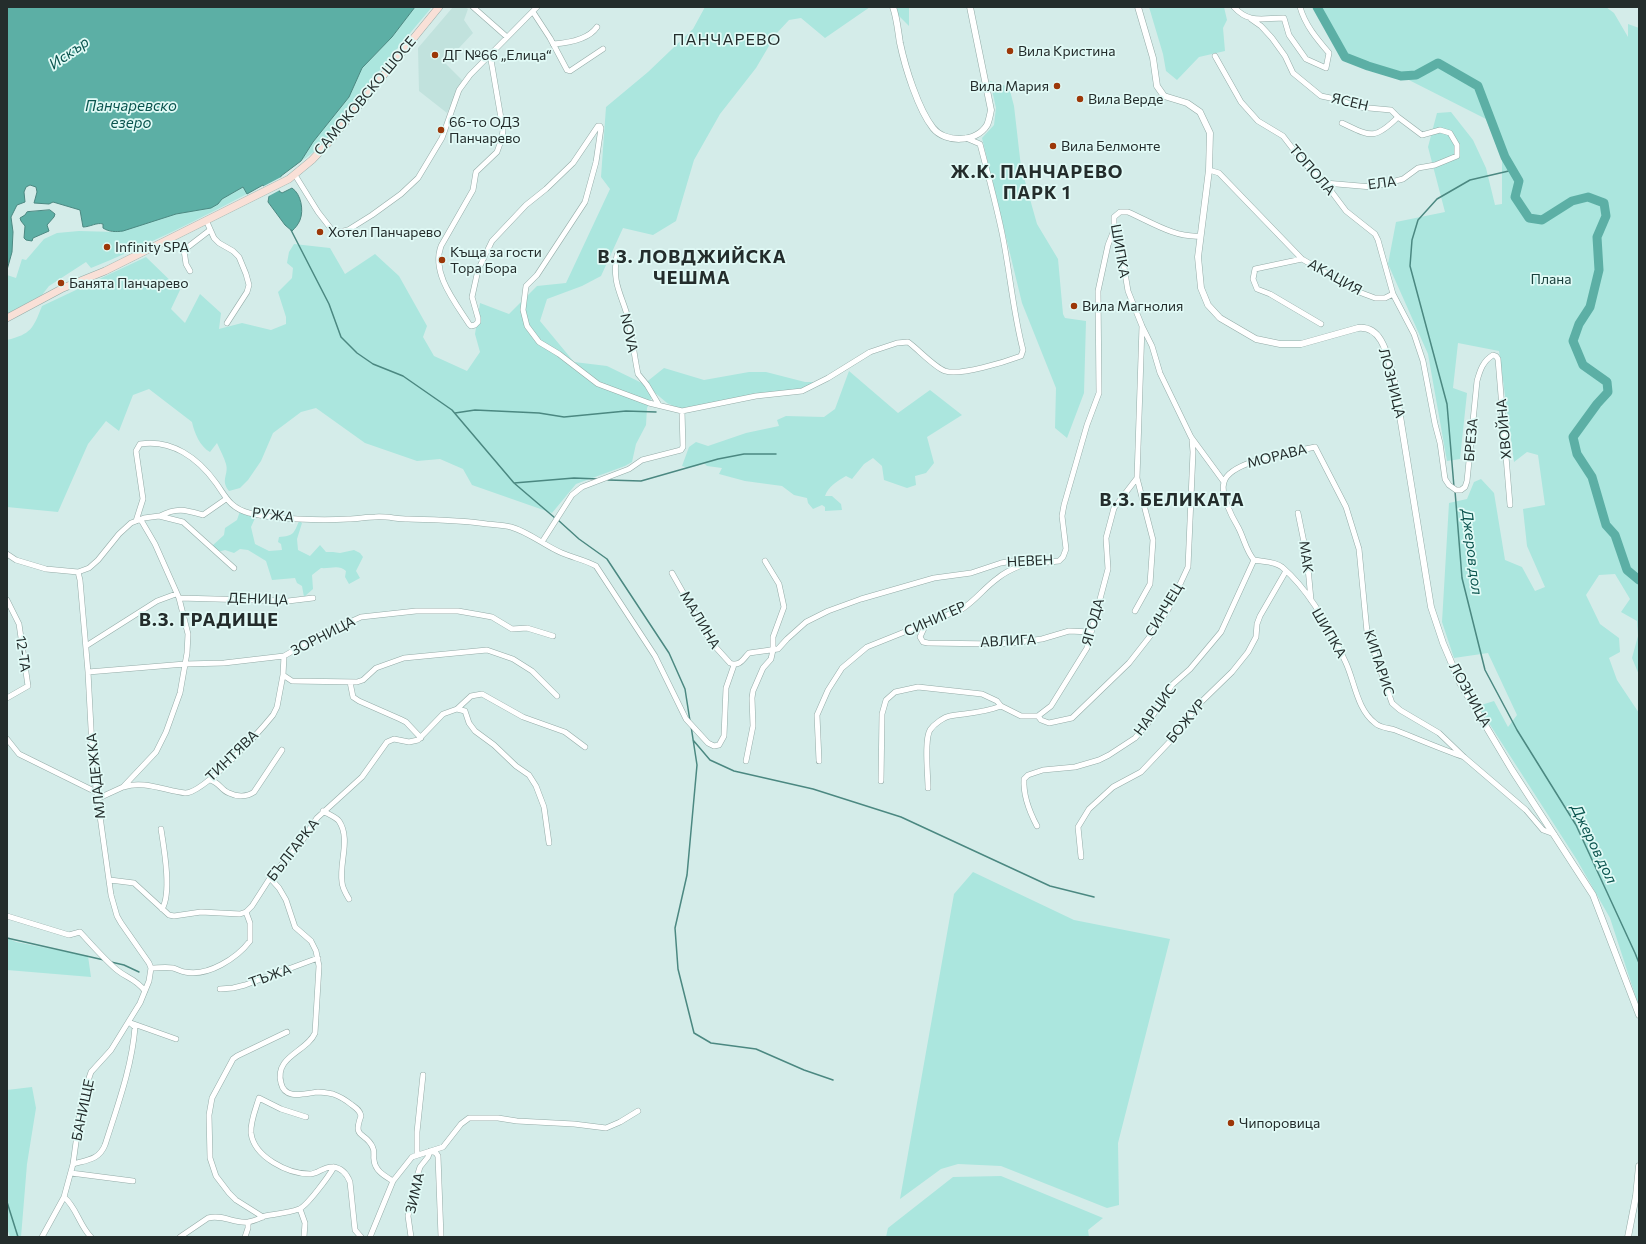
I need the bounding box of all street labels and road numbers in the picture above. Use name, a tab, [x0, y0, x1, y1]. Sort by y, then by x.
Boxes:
street label: САМОКОВСКО ШОСЕ	[310, 33, 420, 159]
street label: ЯСЕН	[1330, 90, 1370, 114]
street label: ТОПОЛА	[1285, 141, 1339, 199]
street label: ЕЛА	[1367, 173, 1397, 193]
street label: ШИПКА	[1107, 223, 1133, 279]
street label: АКАЦИЯ	[1305, 255, 1365, 299]
street label: NOVA	[617, 312, 641, 354]
street label: ЛОЗНИЦА	[1375, 346, 1409, 420]
street label: ХВОЙНА	[1493, 398, 1515, 460]
street label: БРЕЗА	[1461, 418, 1481, 462]
street label: МОРАВА	[1245, 440, 1309, 472]
street label: РУЖА	[251, 504, 295, 526]
street label: МАК	[1295, 540, 1317, 574]
street label: НЕВЕН	[1006, 551, 1054, 571]
street label: СИНЧЕЦ	[1142, 580, 1186, 640]
street label: МАЛИНА	[676, 588, 724, 652]
street label: ДЕНИЦА	[227, 590, 289, 608]
street label: ЯГОДА	[1078, 596, 1108, 648]
street label: СИНИГЕР	[901, 598, 969, 640]
street label: ШИПКА	[1308, 605, 1350, 661]
street label: ЗОРНИЦА	[288, 613, 358, 659]
street label: КИПАРИС	[1360, 628, 1398, 698]
street label: АВЛИГА	[980, 631, 1036, 651]
street label: 12-ТА	[12, 635, 34, 673]
street label: ЛОЗНИЦА	[1445, 660, 1495, 730]
street label: НАРЦИС	[1130, 681, 1180, 739]
street label: БОЖУР	[1163, 696, 1209, 746]
street label: ТИНТЯВА	[202, 727, 262, 785]
street label: МЛАДЕЖКА	[83, 732, 109, 820]
street label: БЪЛГАРКА	[263, 815, 323, 885]
street label: ТЪЖА	[246, 961, 294, 991]
street label: БАНИЩЕ	[68, 1078, 98, 1142]
street label: ЗИМА	[402, 1171, 428, 1215]

